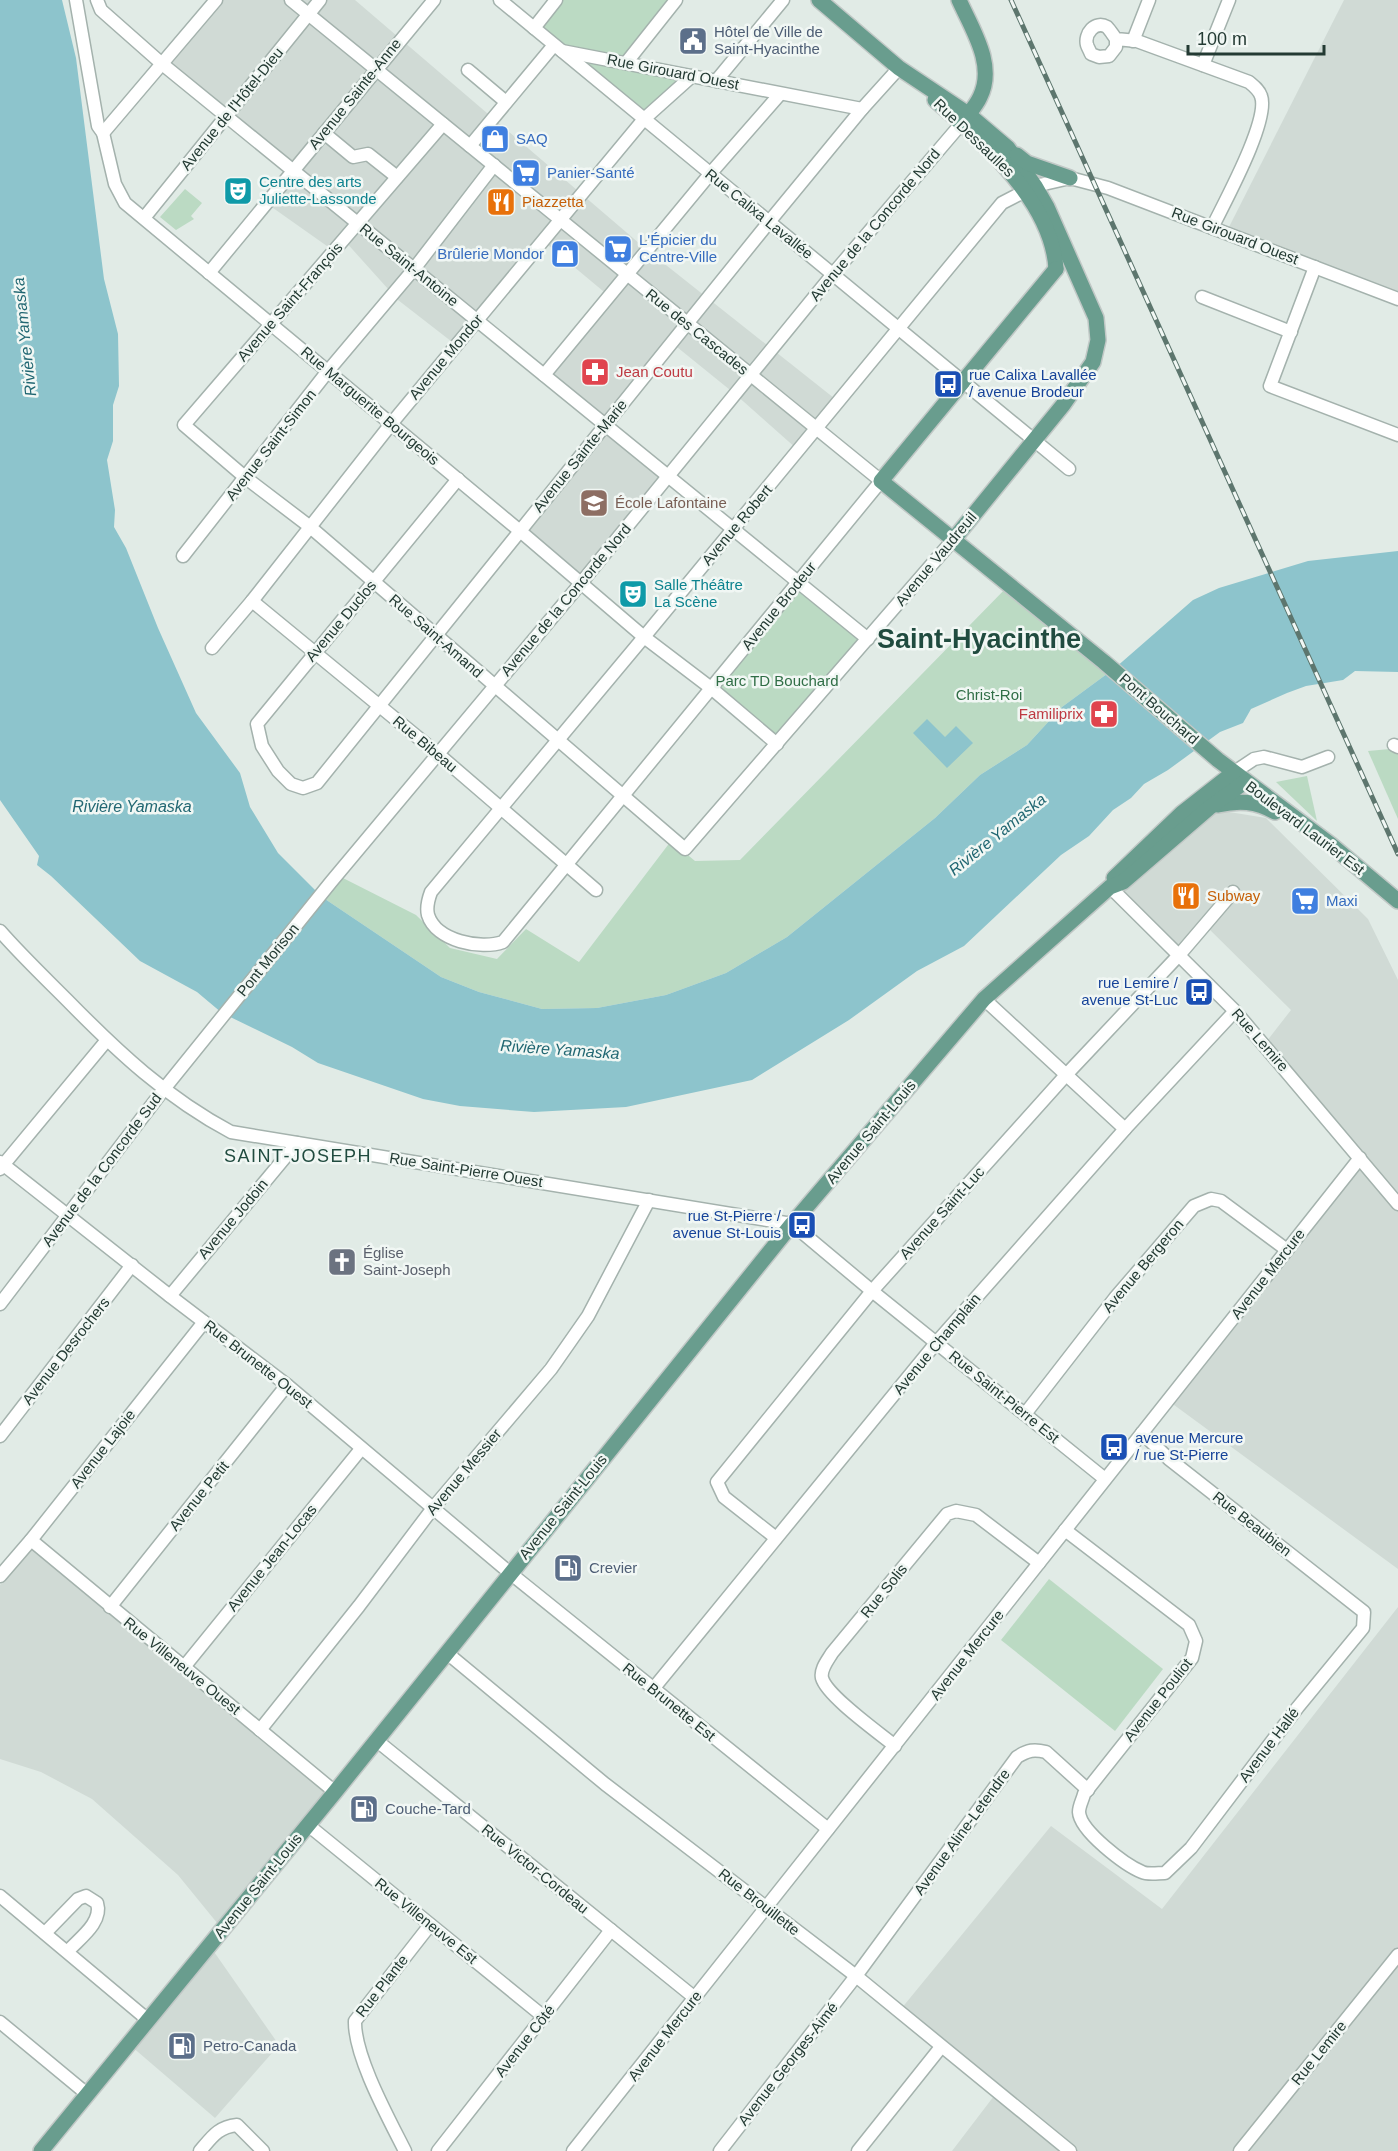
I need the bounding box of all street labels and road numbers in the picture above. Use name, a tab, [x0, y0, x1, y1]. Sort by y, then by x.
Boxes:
street label: Avenue Sainte-Anne	[305, 35, 404, 152]
street label: Avenue de l'Hôtel-Dieu	[177, 44, 286, 173]
street label: Rue Girouard Ouest	[606, 50, 741, 93]
street label: Rue Dessaulles	[931, 95, 1018, 180]
street label: Avenue de la Concorde Nord	[806, 145, 943, 304]
street label: Rue Calixa Lavallée	[702, 165, 817, 262]
street label: Rue Girouard Ouest	[1169, 204, 1302, 268]
street label: Rue Saint-Antoine	[357, 220, 462, 310]
street label: Avenue Saint-François	[234, 239, 346, 364]
street label: Rue des Cascades	[643, 285, 752, 378]
street label: Avenue Mondor	[405, 311, 486, 403]
street label: Rue Marguerite Bourgeois	[298, 343, 443, 468]
street label: Avenue Saint-Simon	[222, 386, 319, 504]
street label: Avenue Sainte-Marie	[529, 396, 630, 515]
street label: Avenue Robert	[698, 480, 776, 568]
street label: Avenue Vaudreuil	[891, 508, 980, 609]
street label: Avenue de la Concorde Nord	[497, 520, 634, 679]
street label: Avenue Brodeur	[738, 558, 819, 653]
street label: Avenue Duclos	[302, 577, 379, 665]
street label: Rue Saint-Amand	[386, 590, 487, 681]
street label: Pont Bouchard	[1116, 670, 1202, 748]
street label: Rue Bibeau	[390, 712, 461, 775]
street label: Boulevard Laurier Est	[1243, 777, 1369, 878]
street label: Pont Morison	[233, 920, 302, 999]
street label: Rue Lemire	[1229, 1005, 1292, 1075]
street label: Avenue Saint-Louis	[822, 1076, 919, 1187]
street label: Avenue de la Concorde Sud	[38, 1090, 165, 1250]
street label: Rue Saint-Pierre Ouest	[388, 1149, 545, 1190]
street label: Avenue Saint-Luc	[896, 1163, 988, 1262]
street label: Avenue Jodoin	[194, 1175, 271, 1262]
street label: Avenue Bergeron	[1099, 1216, 1187, 1316]
street label: Avenue Mercure	[1227, 1225, 1308, 1322]
street label: Avenue Champlain	[889, 1290, 984, 1398]
street label: Avenue Desrochers	[18, 1294, 113, 1408]
street label: Rue Brunette Ouest	[201, 1316, 316, 1412]
street label: Rue Saint-Pierre Est	[946, 1347, 1063, 1447]
street label: Avenue Lajoie	[67, 1406, 138, 1491]
street label: Avenue Messier	[423, 1425, 505, 1518]
street label: Avenue Saint-Louis	[515, 1451, 610, 1562]
street label: Avenue Petit	[165, 1457, 232, 1534]
street label: Rue Beaubien	[1210, 1488, 1295, 1560]
street label: Avenue Jean-Locas	[223, 1501, 320, 1614]
street label: Rue Solis	[857, 1560, 910, 1621]
street label: Avenue Mercure	[926, 1606, 1007, 1703]
street label: Rue Villeneuve Ouest	[121, 1613, 245, 1718]
street label: Avenue Pouliot	[1120, 1654, 1196, 1745]
street label: Rue Brunette Est	[620, 1659, 720, 1745]
street label: Avenue Hallé	[1235, 1704, 1302, 1785]
street label: Avenue Aline-Letendre	[910, 1765, 1013, 1898]
street label: Rue Victor-Cordeau	[479, 1820, 592, 1917]
street label: Avenue Saint-Louis	[210, 1830, 305, 1941]
street label: Rue Brouillette	[715, 1865, 803, 1939]
street label: Rue Villeneuve Est	[372, 1874, 481, 1968]
street label: Rue Plante	[352, 1951, 411, 2020]
street label: Avenue Mercure	[624, 1987, 705, 2084]
street label: Avenue Georges-Aimé	[734, 1999, 841, 2129]
street label: Avenue Côté	[491, 2001, 558, 2080]
street label: Rue Lemire	[1288, 2017, 1350, 2088]

